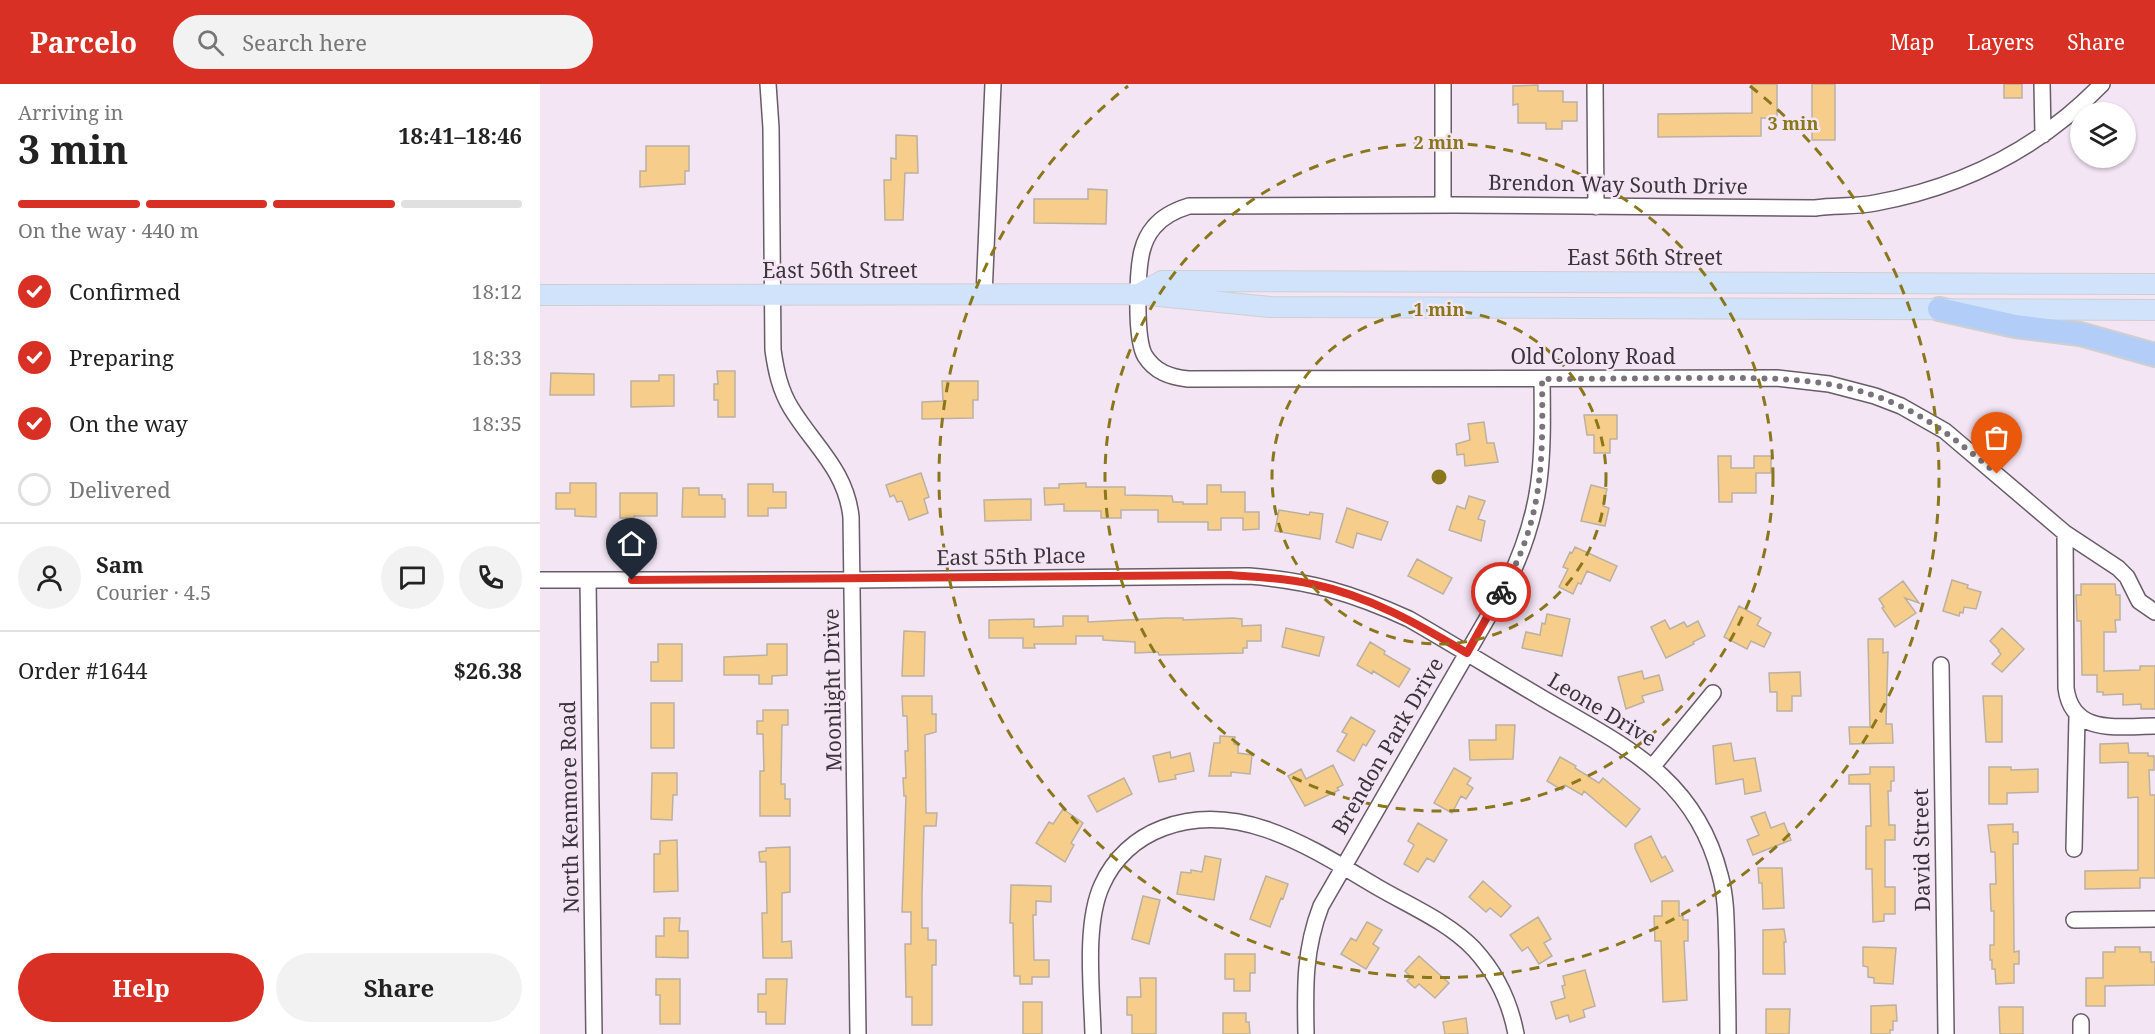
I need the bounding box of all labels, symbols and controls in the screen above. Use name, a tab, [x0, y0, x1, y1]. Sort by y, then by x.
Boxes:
search box	[173, 15, 593, 69]
text: Parcelo	[30, 23, 137, 61]
icon: search	[194, 26, 227, 59]
text: Search here	[242, 27, 367, 57]
text: Map	[1890, 28, 1934, 56]
text: Layers	[1967, 28, 2034, 56]
text: Share	[2067, 28, 2125, 56]
text: Arriving in	[18, 99, 123, 126]
map controls	[2070, 102, 2136, 168]
button: layers	[2070, 102, 2136, 168]
text: 3 min	[1768, 111, 1818, 135]
text: 18:41–18:46	[398, 120, 522, 150]
text: 3 min	[18, 122, 128, 175]
text: 2 min	[1414, 130, 1464, 154]
street label: Brendon Way South Drive	[1488, 168, 1748, 200]
text: On the way · 440 m	[18, 217, 199, 244]
street label: East 56th Street	[1567, 243, 1723, 271]
street label: East 56th Street	[762, 256, 918, 284]
icon: check	[18, 275, 51, 308]
text: Confirmed	[69, 276, 180, 306]
text: 18:12	[472, 278, 522, 305]
text: 1 min	[1414, 297, 1464, 321]
icon: check	[18, 341, 51, 374]
text: Preparing	[69, 342, 174, 372]
street label: Old Colony Road	[1510, 342, 1676, 370]
text: 18:33	[472, 344, 522, 371]
icon: check	[18, 407, 51, 440]
text: On the way	[69, 408, 188, 438]
text: 18:35	[472, 410, 522, 437]
pin	[1971, 412, 2022, 474]
icon: bag	[1980, 421, 2013, 454]
centre of rings	[1429, 467, 1449, 487]
text: Delivered	[69, 474, 171, 504]
pin	[606, 518, 657, 580]
icon: home	[615, 527, 648, 560]
street label: East 55th Place	[936, 541, 1086, 571]
button: person	[18, 546, 81, 609]
button: chat	[381, 546, 444, 609]
button: phone	[459, 546, 522, 609]
text: Sam	[96, 549, 144, 579]
courier	[1471, 562, 1531, 622]
icon: bike	[1485, 576, 1518, 609]
text: Courier · 4.5	[96, 579, 211, 606]
street label: Moonlight Drive	[817, 608, 847, 772]
street label: Brendon Park Drive	[1325, 652, 1449, 839]
text: Order #1644	[18, 655, 148, 685]
text: $26.38	[453, 655, 522, 685]
street label: Leone Drive	[1543, 666, 1662, 753]
street label: North Kenmore Road	[553, 700, 585, 913]
street label: David Street	[1906, 788, 1936, 912]
button: Help	[18, 953, 264, 1022]
button: Share	[276, 953, 522, 1022]

